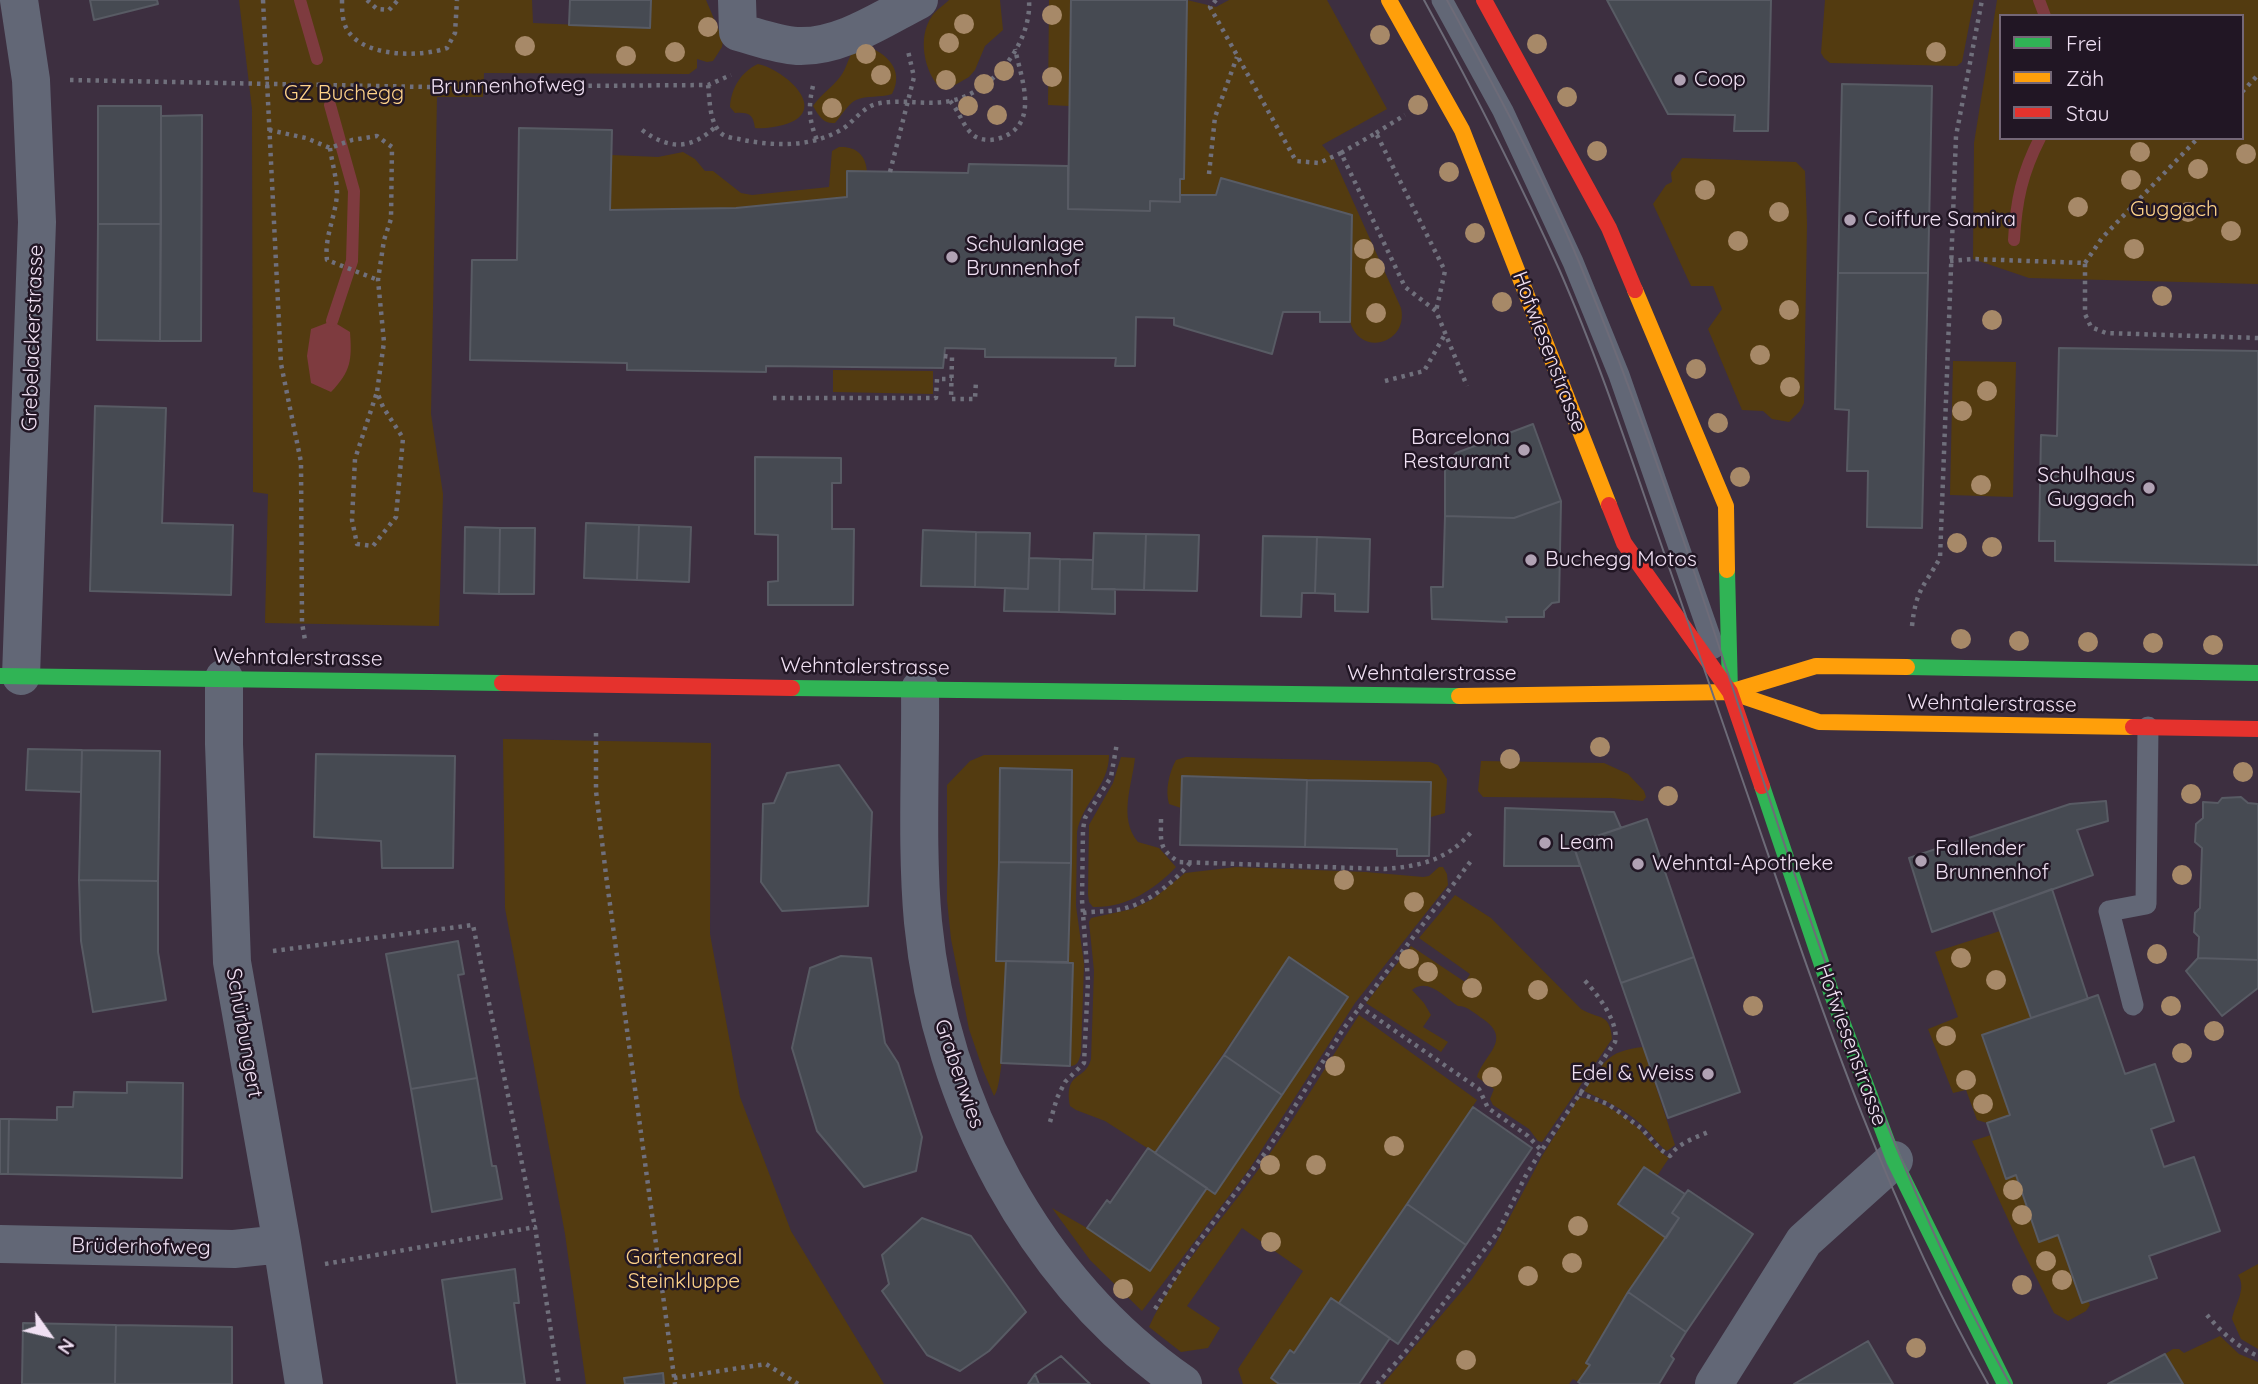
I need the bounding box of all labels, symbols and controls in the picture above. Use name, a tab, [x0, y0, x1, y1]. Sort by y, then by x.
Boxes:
legend	[1999, 14, 2244, 140]
text: Frei	[2066, 30, 2102, 56]
text: Zäh	[2066, 65, 2104, 91]
place label: Coop	[1694, 67, 1746, 93]
street label: Brunnenhofweg	[430, 72, 586, 100]
marker: Coop	[1672, 72, 1688, 88]
park label: GZ Buchegg	[284, 81, 404, 107]
text: Stau	[2066, 100, 2109, 126]
park label: Guggach	[2130, 197, 2218, 223]
place label: Coiffure Samira	[1864, 207, 2016, 233]
marker: Coiffure Samira	[1842, 212, 1858, 228]
place label: Schulanlage Brunnenhof	[966, 232, 1084, 282]
street label: Grebelackerstrasse	[17, 244, 49, 432]
marker: Schulanlage Brunnenhof	[944, 249, 960, 265]
street label: Hofwiesenstrasse	[1507, 268, 1591, 436]
place label: Barcelona Restaurant	[1403, 425, 1510, 475]
marker: Barcelona Restaurant	[1516, 442, 1532, 458]
place label: Schulhaus Guggach	[2037, 463, 2135, 513]
marker: Schulhaus Guggach	[2141, 480, 2157, 496]
place label: Buchegg Motos	[1545, 547, 1697, 573]
marker: Buchegg Motos	[1523, 552, 1539, 568]
street label: Wehntalerstrasse	[213, 644, 383, 672]
street label: Wehntalerstrasse	[780, 653, 950, 681]
street label: Wehntalerstrasse	[1347, 661, 1517, 687]
street label: Wehntalerstrasse	[1907, 690, 2077, 718]
place label: Leam	[1559, 830, 1614, 856]
marker: Leam	[1537, 835, 1553, 851]
place label: Fallender Brunnenhof	[1935, 836, 2049, 886]
place label: Wehntal-Apotheke	[1652, 851, 1833, 877]
marker: Fallender Brunnenhof	[1913, 853, 1929, 869]
marker: Wehntal-Apotheke	[1630, 856, 1646, 872]
street label: Hofwiesenstrasse	[1810, 961, 1892, 1129]
street label: Schürbungert	[220, 966, 268, 1100]
street label: Grabenwies	[929, 1016, 989, 1132]
place label: Edel & Weiss	[1571, 1061, 1694, 1087]
marker: Edel & Weiss	[1700, 1066, 1716, 1082]
street label: Brüderhofweg	[71, 1233, 211, 1261]
park label: Gartenareal Steinkluppe	[626, 1245, 742, 1295]
north arrow	[14, 1300, 84, 1370]
text: N	[53, 1334, 80, 1359]

